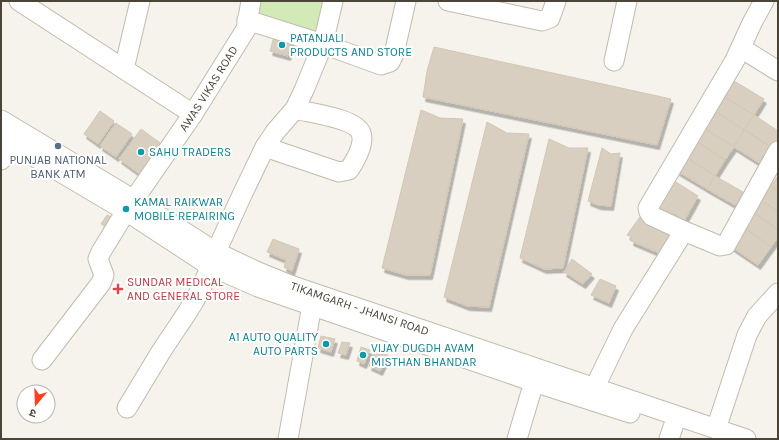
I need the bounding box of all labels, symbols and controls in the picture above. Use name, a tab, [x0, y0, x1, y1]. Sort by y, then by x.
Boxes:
place label: PATANJALI PRODUCTS AND STORE	[290, 31, 412, 59]
marker: PATANJALI PRODUCTS AND STORE	[277, 40, 287, 50]
street label: AWAS VIKAS ROAD	[176, 43, 241, 134]
marker: PUNJAB NATIONAL BANK ATM	[53, 141, 63, 151]
place label: SAHU TRADERS	[149, 145, 231, 159]
marker: SAHU TRADERS	[136, 147, 146, 157]
place label: PUNJAB NATIONAL BANK ATM	[9, 153, 107, 181]
place label: KAMAL RAIKWAR MOBILE REPAIRING	[134, 195, 235, 223]
marker: KAMAL RAIKWAR MOBILE REPAIRING	[121, 204, 131, 214]
place label: SUNDAR MEDICAL AND GENERAL STORE	[127, 275, 240, 303]
street label: TIKAMGARH - JHANSI ROAD	[289, 279, 431, 338]
marker: SUNDAR MEDICAL AND GENERAL STORE	[112, 283, 124, 295]
place label: A1 AUTO QUALITY AUTO PARTS	[229, 330, 318, 358]
marker: A1 AUTO QUALITY AUTO PARTS	[321, 339, 331, 349]
place label: VIJAY DUGDH AVAM MISTHAN BHANDAR	[371, 341, 477, 369]
marker: VIJAY DUGDH AVAM MISTHAN BHANDAR	[358, 350, 368, 360]
north arrow	[16, 384, 56, 424]
text: उ	[27, 406, 38, 420]

